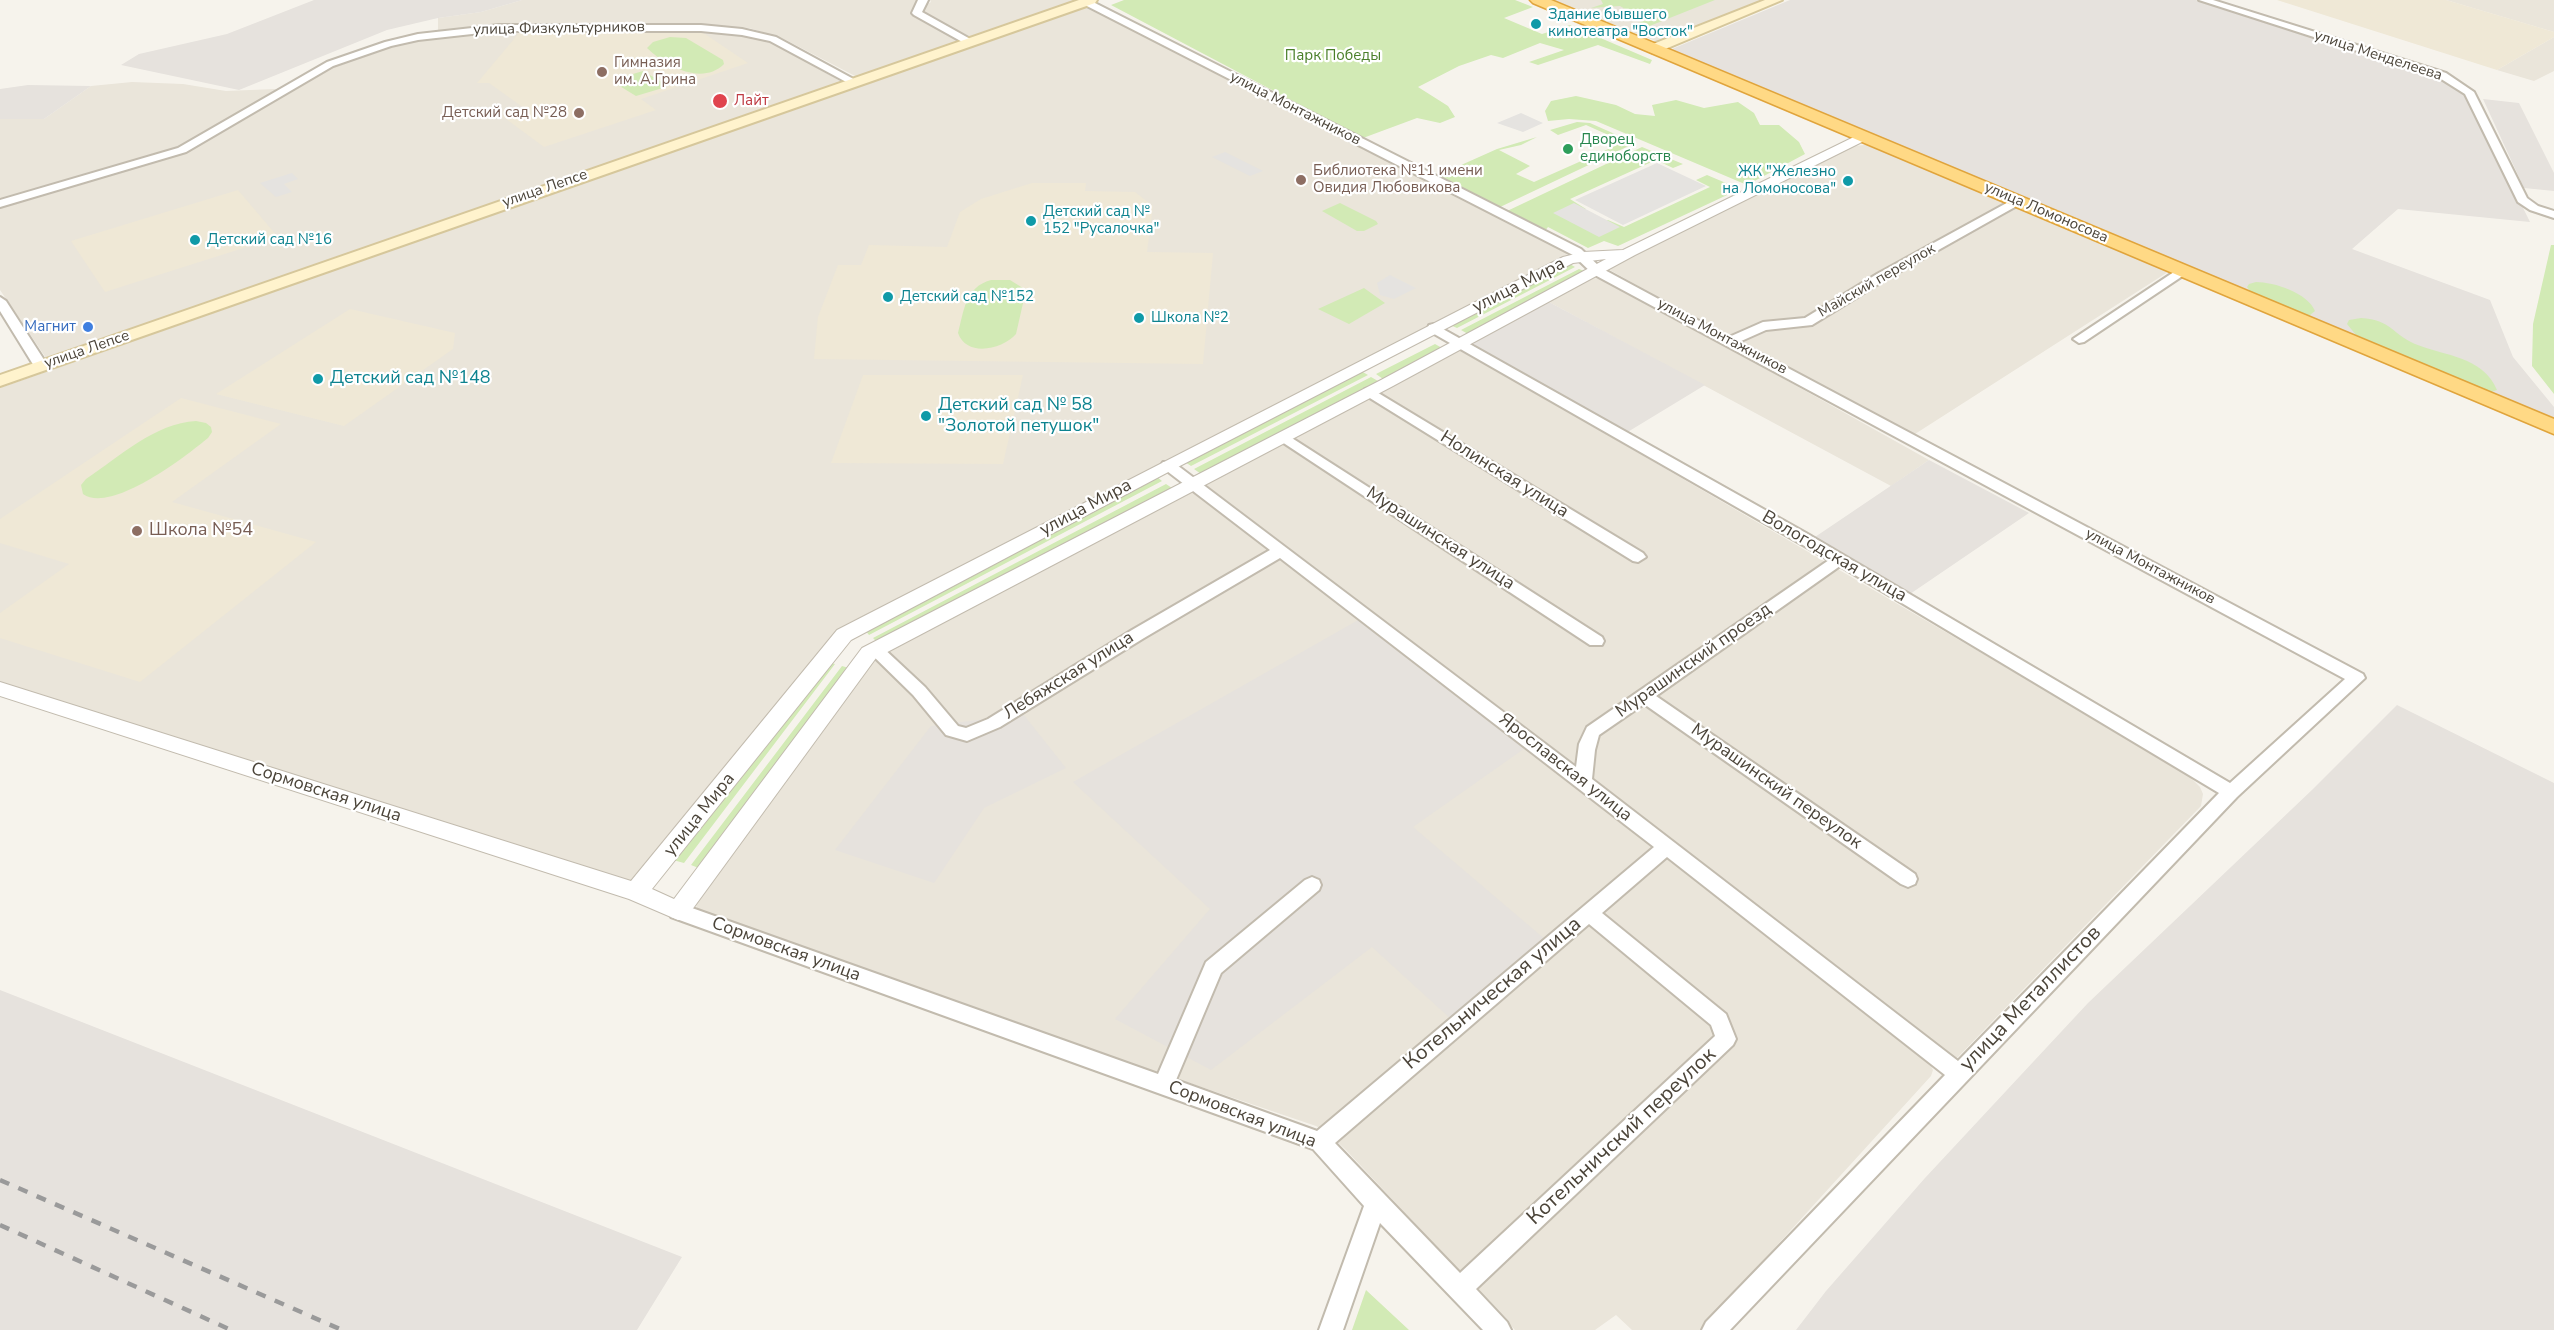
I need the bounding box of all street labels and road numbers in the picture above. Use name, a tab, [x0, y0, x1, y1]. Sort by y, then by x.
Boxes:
street label: улица Физкультурников	[473, 19, 645, 39]
street label: улица Менделеева	[2312, 27, 2444, 85]
street label: улица Монтажников	[1227, 68, 1363, 150]
street label: улица Лепсе	[500, 166, 590, 212]
street label: улица Ломоносова	[1981, 179, 2111, 247]
street label: Майский переулок	[1815, 240, 1939, 322]
street label: улица Мира	[1469, 253, 1569, 319]
street label: улица Монтажников	[1654, 295, 1790, 379]
street label: улица Лепсе	[42, 327, 132, 373]
street label: Нолинская улица	[1436, 427, 1572, 523]
street label: улица Мира	[1036, 475, 1136, 541]
street label: Мурашинская улица	[1362, 483, 1518, 595]
street label: Вологодская улица	[1758, 507, 1910, 607]
street label: улица Монтажников	[2082, 525, 2218, 609]
street label: Мурашинский проезд	[1612, 599, 1776, 723]
street label: Лебяжская улица	[1000, 627, 1138, 725]
street label: Ярославская улица	[1494, 709, 1636, 827]
street label: Мурашинский переулок	[1686, 720, 1866, 854]
street label: Сормовская улица	[248, 758, 404, 828]
street label: улица Мира	[660, 769, 740, 861]
street label: Котельническая улица	[1399, 912, 1587, 1076]
street label: Сормовская улица	[709, 913, 863, 987]
street label: улица Металлистов	[1955, 921, 2107, 1077]
street label: Котельничский переулок	[1522, 1043, 1722, 1231]
street label: Сормовская улица	[1165, 1077, 1319, 1153]

